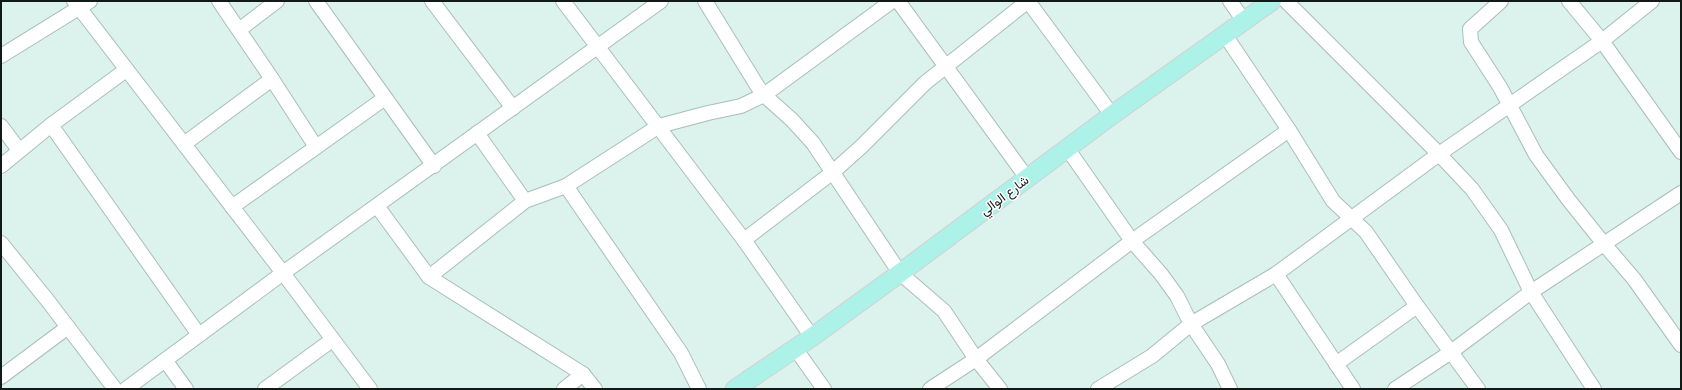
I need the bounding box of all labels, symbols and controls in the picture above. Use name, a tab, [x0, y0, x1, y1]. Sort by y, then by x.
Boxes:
street label: شارع الوالي	[976, 172, 1033, 221]

